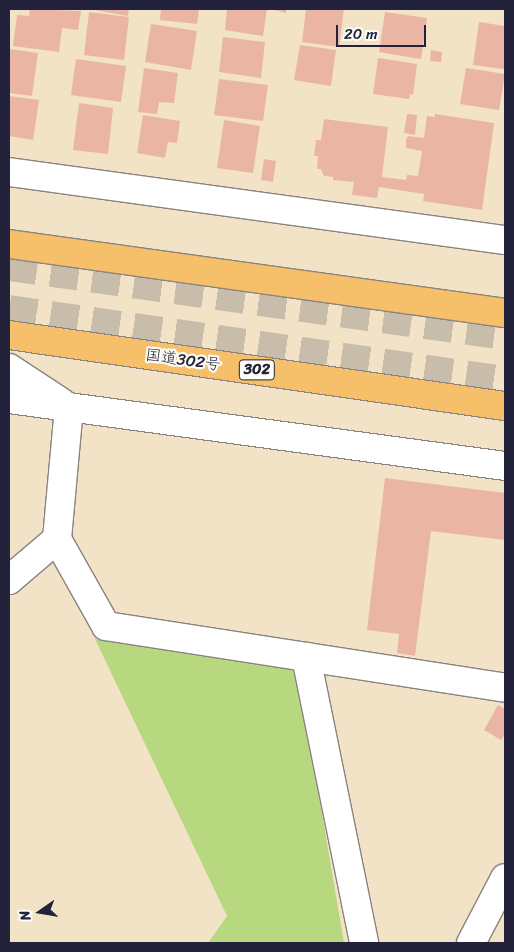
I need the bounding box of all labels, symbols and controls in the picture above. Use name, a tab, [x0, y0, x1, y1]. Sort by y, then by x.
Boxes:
scale bar	[339, 15, 429, 47]
text: 20 m	[344, 21, 378, 47]
street label: 国道302号	[144, 345, 222, 375]
road number: 302	[238, 358, 276, 382]
north arrow	[15, 887, 65, 937]
text: N	[12, 908, 38, 923]

